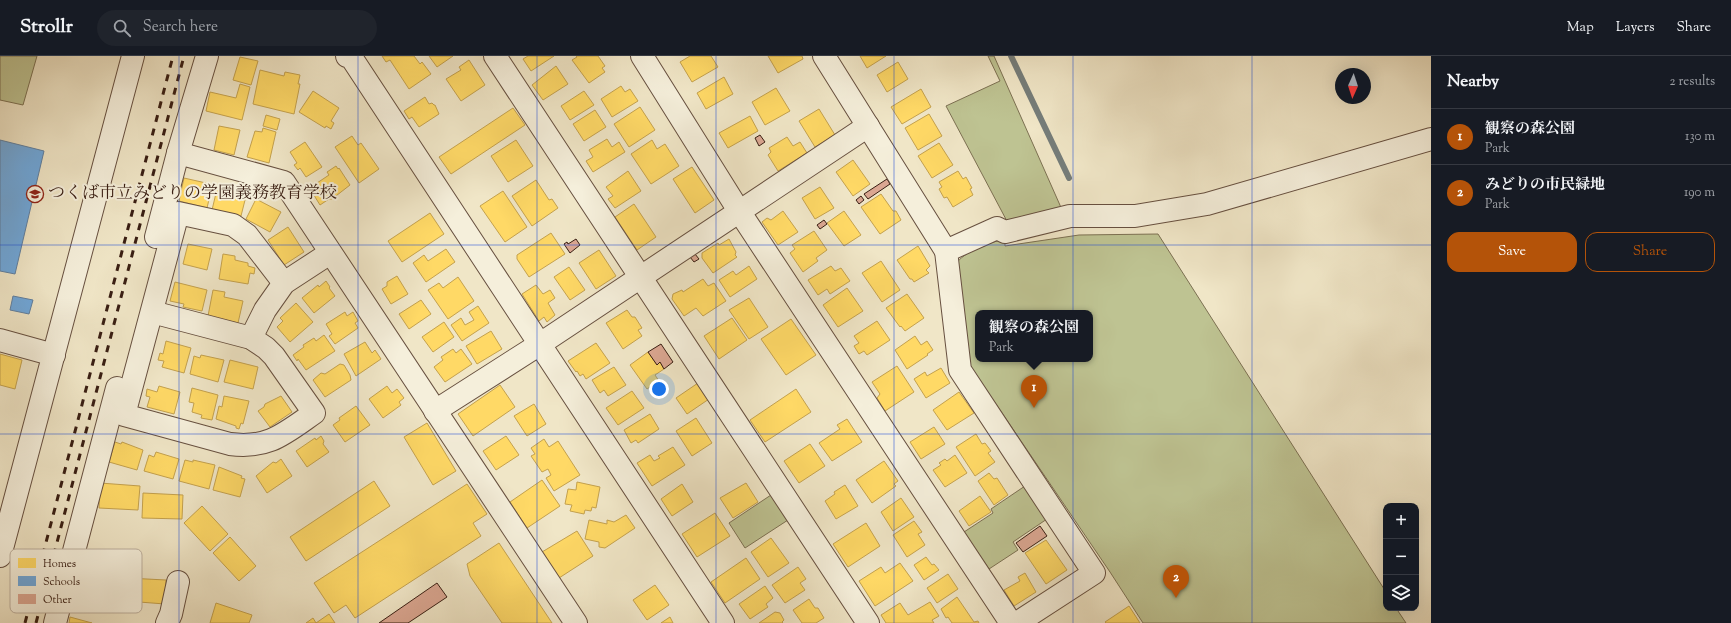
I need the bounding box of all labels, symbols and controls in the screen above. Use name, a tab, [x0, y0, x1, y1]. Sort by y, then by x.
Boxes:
search box	[97, 10, 377, 46]
text: Strollr	[20, 14, 73, 41]
icon: search	[111, 17, 133, 39]
text: Search here	[143, 17, 218, 38]
text: Map	[1567, 18, 1594, 38]
text: Layers	[1616, 18, 1654, 38]
text: Share	[1676, 18, 1711, 38]
north arrow	[1335, 68, 1371, 104]
text: Nearby	[1447, 70, 1499, 94]
text: 2 results	[1670, 73, 1715, 91]
text: 観察の森公園	[1485, 119, 1575, 140]
text: 1	[1458, 128, 1462, 146]
text: 130 m	[1685, 128, 1715, 146]
text: Park	[1485, 140, 1510, 158]
text: みどりの市民緑地	[1485, 175, 1605, 196]
place label: つくば市立みどりの学園義務教育学校	[48, 182, 337, 206]
school or university icon: つくば市立みどりの学園義務教育学校	[25, 184, 45, 204]
text: 2	[1457, 184, 1463, 202]
text: 190 m	[1684, 184, 1715, 202]
text: Park	[1485, 196, 1510, 214]
button: Save	[1447, 232, 1577, 272]
button: Share	[1585, 232, 1715, 272]
popup	[975, 310, 1093, 362]
text: 観察の森公園	[989, 318, 1079, 339]
text: Park	[989, 339, 1014, 357]
pin: 1	[1021, 375, 1047, 408]
your location	[649, 379, 669, 399]
map controls	[1383, 503, 1419, 611]
button: +	[1383, 503, 1419, 539]
button: −	[1383, 539, 1419, 575]
legend	[10, 549, 142, 613]
text: Homes	[43, 556, 76, 572]
pin: 2	[1163, 565, 1189, 598]
text: Schools	[43, 574, 80, 590]
button: layers	[1383, 575, 1419, 611]
text: Other	[43, 592, 72, 608]

